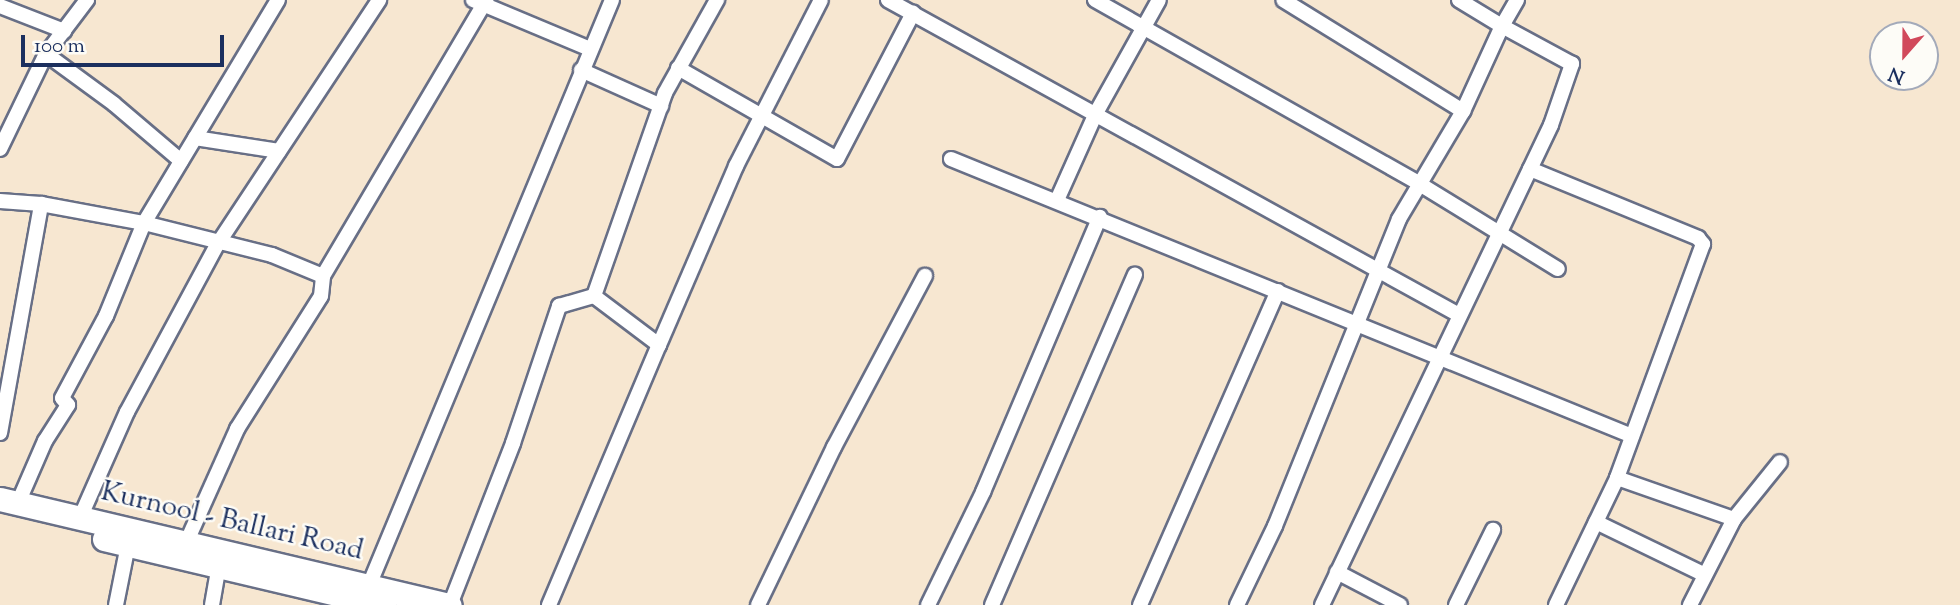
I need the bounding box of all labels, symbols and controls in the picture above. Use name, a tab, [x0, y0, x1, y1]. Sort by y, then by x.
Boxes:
scale bar	[24, 21, 228, 65]
north arrow	[1869, 21, 1939, 91]
text: 100 m	[34, 32, 85, 62]
text: N	[1885, 59, 1909, 90]
street label: Kurnool - Ballari Road	[98, 475, 366, 569]

